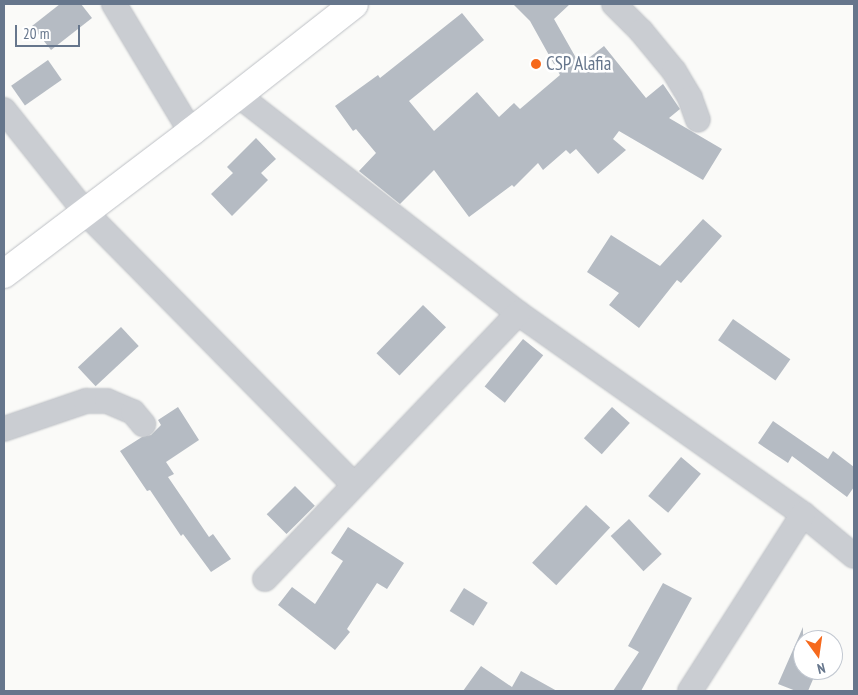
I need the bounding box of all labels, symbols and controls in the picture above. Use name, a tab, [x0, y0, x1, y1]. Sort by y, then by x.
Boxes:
scale bar	[18, 15, 82, 47]
text: 20 m	[23, 24, 49, 43]
place label: CSP Alafia	[546, 53, 612, 75]
marker: CSP Alafia	[530, 58, 542, 70]
north arrow	[793, 630, 843, 680]
text: N	[816, 659, 827, 678]

